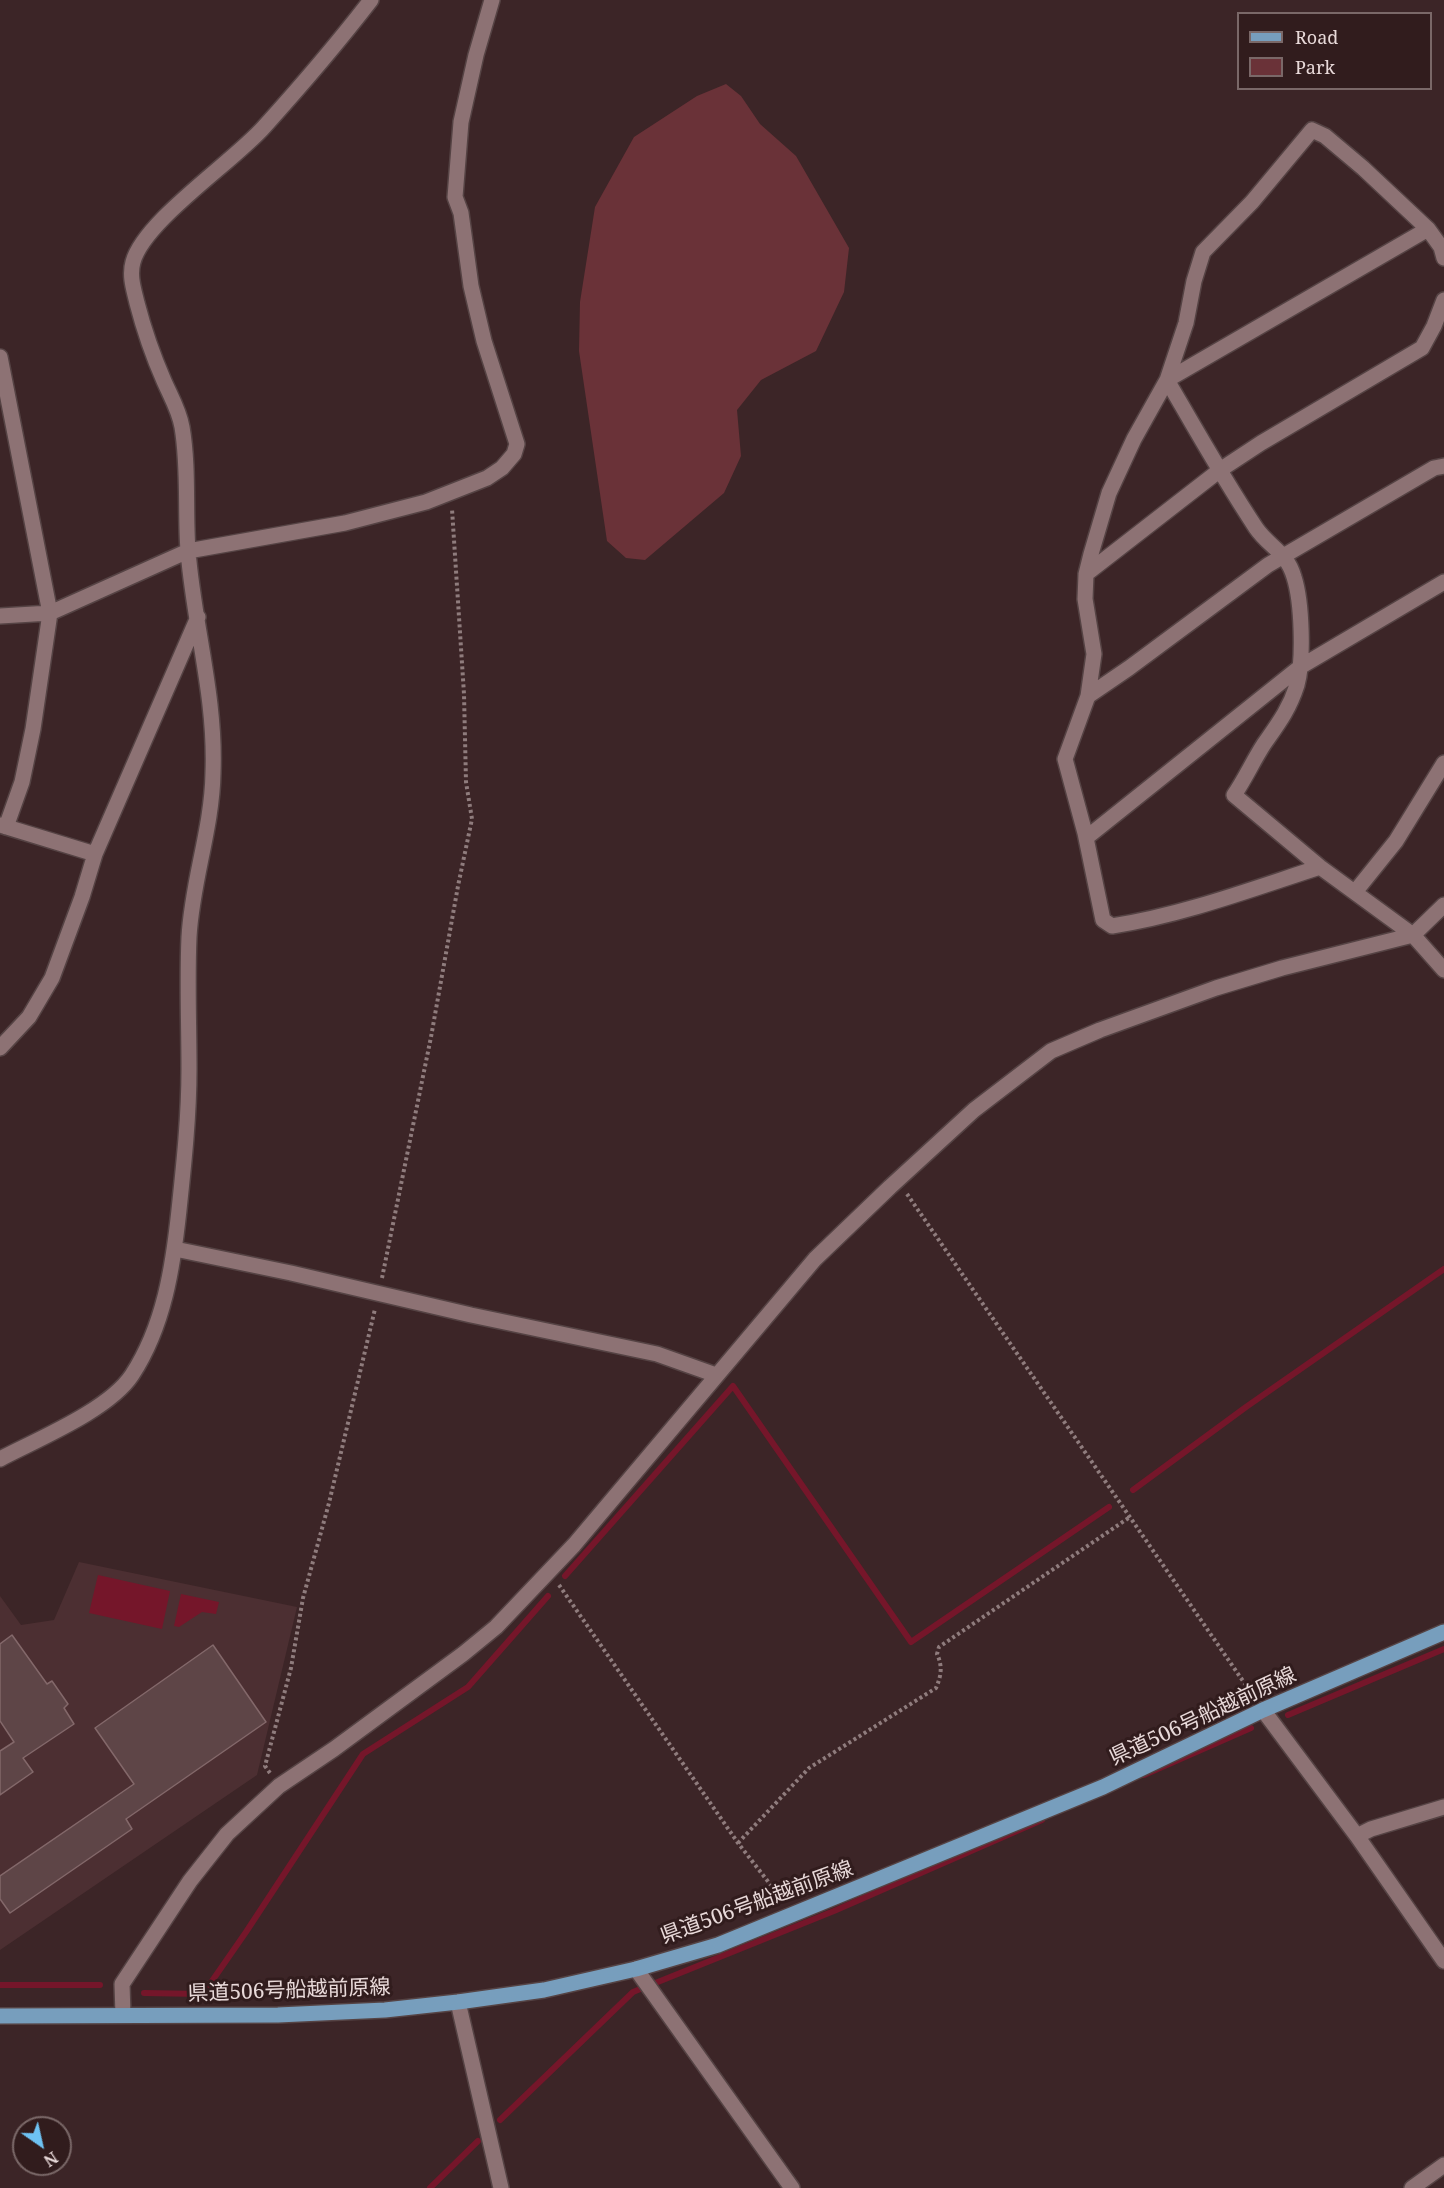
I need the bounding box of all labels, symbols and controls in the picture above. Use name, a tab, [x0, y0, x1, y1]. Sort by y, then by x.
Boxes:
legend	[1237, 12, 1432, 90]
text: Road	[1295, 25, 1338, 49]
text: Park	[1295, 55, 1335, 79]
street label: 県道506号船越前原線	[1106, 1663, 1300, 1771]
street label: 県道506号船越前原線	[657, 1856, 857, 1950]
street label: 県道506号船越前原線	[187, 1975, 391, 2007]
north arrow	[12, 2116, 72, 2176]
text: N	[40, 2147, 62, 2172]

